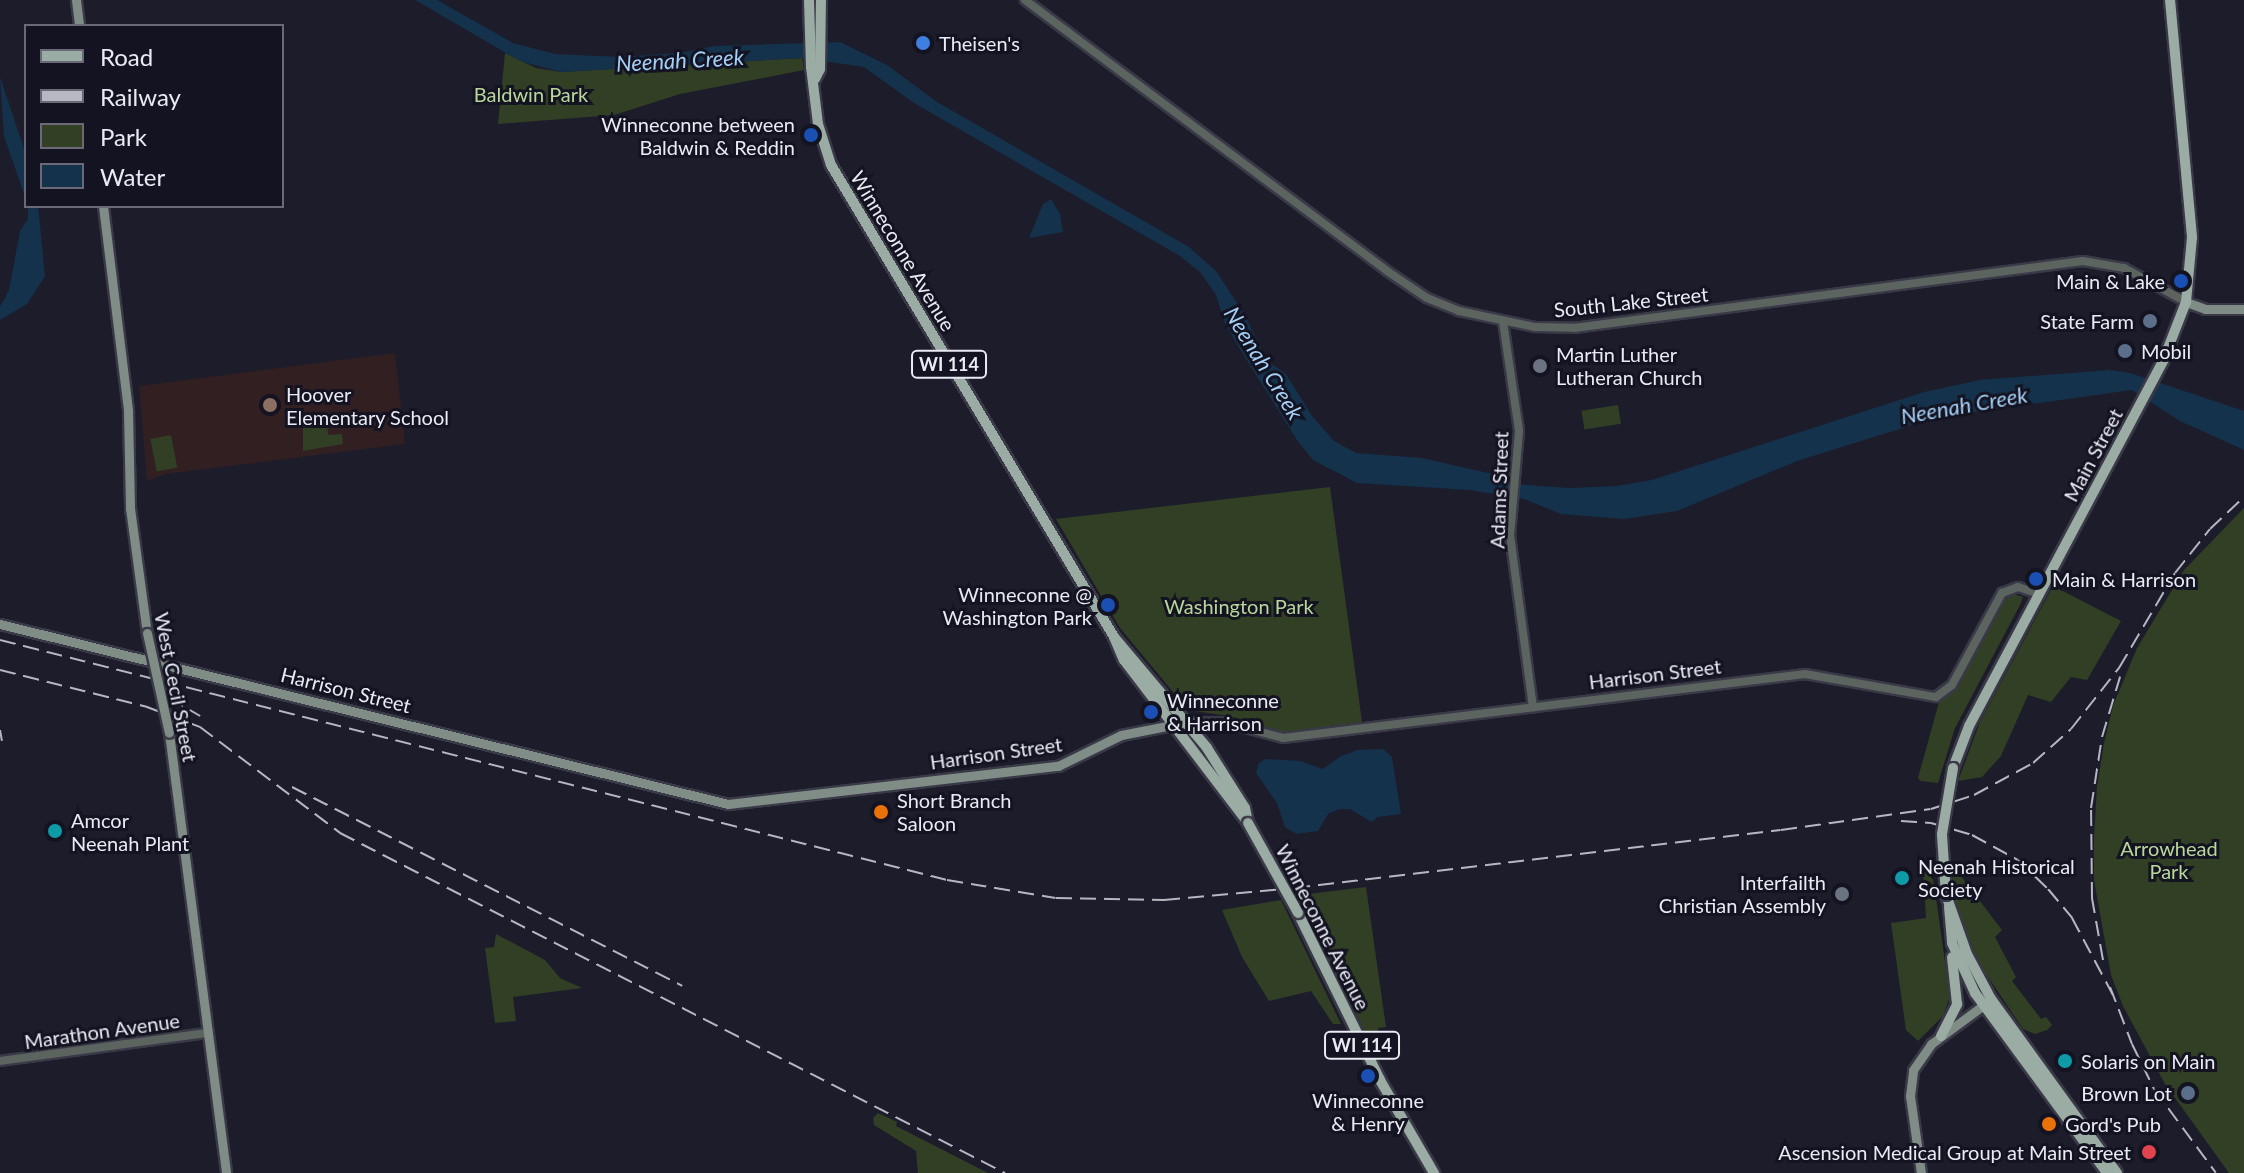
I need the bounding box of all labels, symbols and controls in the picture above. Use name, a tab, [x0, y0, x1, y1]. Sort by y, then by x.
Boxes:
legend	[24, 24, 284, 208]
place label: Theisen's	[939, 31, 1020, 55]
marker: Theisen's	[914, 34, 932, 52]
text: Road	[100, 42, 153, 71]
water label: Neenah Creek	[615, 43, 745, 77]
text: Railway	[100, 82, 181, 111]
park label: Baldwin Park	[474, 82, 588, 106]
place label: Winneconne between Baldwin & Reddin	[601, 112, 795, 159]
text: Park	[100, 122, 147, 151]
marker: Winneconne between Baldwin & Reddin	[802, 126, 820, 144]
text: Water	[100, 162, 165, 191]
street label: Winneconne Avenue	[846, 166, 960, 336]
place label: Main & Lake	[2056, 269, 2165, 293]
marker: Main & Lake	[2172, 272, 2190, 290]
street label: South Lake Street	[1553, 282, 1709, 322]
water label: Neenah Creek	[1219, 302, 1309, 424]
place label: State Farm	[2040, 309, 2134, 333]
marker: State Farm	[2141, 312, 2159, 330]
place label: Mobil	[2141, 339, 2191, 363]
place label: Martin Luther Lutheran Church	[1556, 342, 1702, 389]
marker: Mobil	[2116, 342, 2134, 360]
road number: WI 114	[911, 350, 987, 378]
marker: Martin Luther Lutheran Church	[1531, 357, 1549, 375]
water label: Neenah Creek	[1899, 381, 2029, 429]
place label: Hoover Elementary School	[286, 382, 449, 429]
marker: Hoover Elementary School	[261, 396, 279, 414]
street label: Main Street	[2058, 404, 2128, 506]
street label: Adams Street	[1485, 431, 1513, 549]
place label: Main & Harrison	[2052, 567, 2196, 591]
marker: Main & Harrison	[2027, 570, 2045, 588]
place label: Winneconne @ Washington Park	[942, 582, 1092, 629]
park label: Washington Park	[1164, 594, 1314, 618]
marker: Winneconne @ Washington Park	[1099, 596, 1117, 614]
street label: West Cecil Street	[150, 610, 202, 764]
street label: Harrison Street	[1587, 654, 1723, 694]
street label: Harrison Street	[278, 662, 414, 718]
place label: Winneconne & Harrison	[1167, 688, 1279, 735]
marker: Winneconne & Harrison	[1142, 703, 1160, 721]
street label: Harrison Street	[928, 732, 1064, 774]
place label: Short Branch Saloon	[897, 788, 1011, 835]
marker: Short Branch Saloon	[872, 803, 890, 821]
place label: Amcor Neenah Plant	[71, 808, 189, 855]
marker: Amcor Neenah Plant	[46, 822, 64, 840]
park label: Arrowhead Park	[2120, 836, 2218, 883]
street label: Winneconne Avenue	[1271, 840, 1375, 1014]
place label: Neenah Historical Society	[1918, 854, 2075, 901]
marker: Neenah Historical Society	[1893, 869, 1911, 887]
place label: Interfailth Christian Assembly	[1658, 870, 1826, 917]
marker: Interfailth Christian Assembly	[1833, 885, 1851, 903]
street label: Marathon Avenue	[22, 1008, 182, 1054]
road number: WI 114	[1324, 1031, 1400, 1059]
place label: Solaris on Main	[2081, 1049, 2215, 1073]
marker: Solaris on Main	[2056, 1052, 2074, 1070]
marker: Winneconne & Henry	[1359, 1067, 1377, 1085]
place label: Brown Lot	[2081, 1081, 2172, 1105]
marker: Brown Lot	[2179, 1084, 2197, 1102]
place label: Winneconne & Henry	[1312, 1088, 1424, 1135]
place label: Gord's Pub	[2065, 1112, 2161, 1136]
marker: Gord's Pub	[2040, 1115, 2058, 1133]
place label: Ascension Medical Group at Main Street	[1778, 1140, 2131, 1164]
marker: Ascension Medical Group at Main Street	[2138, 1141, 2160, 1163]

